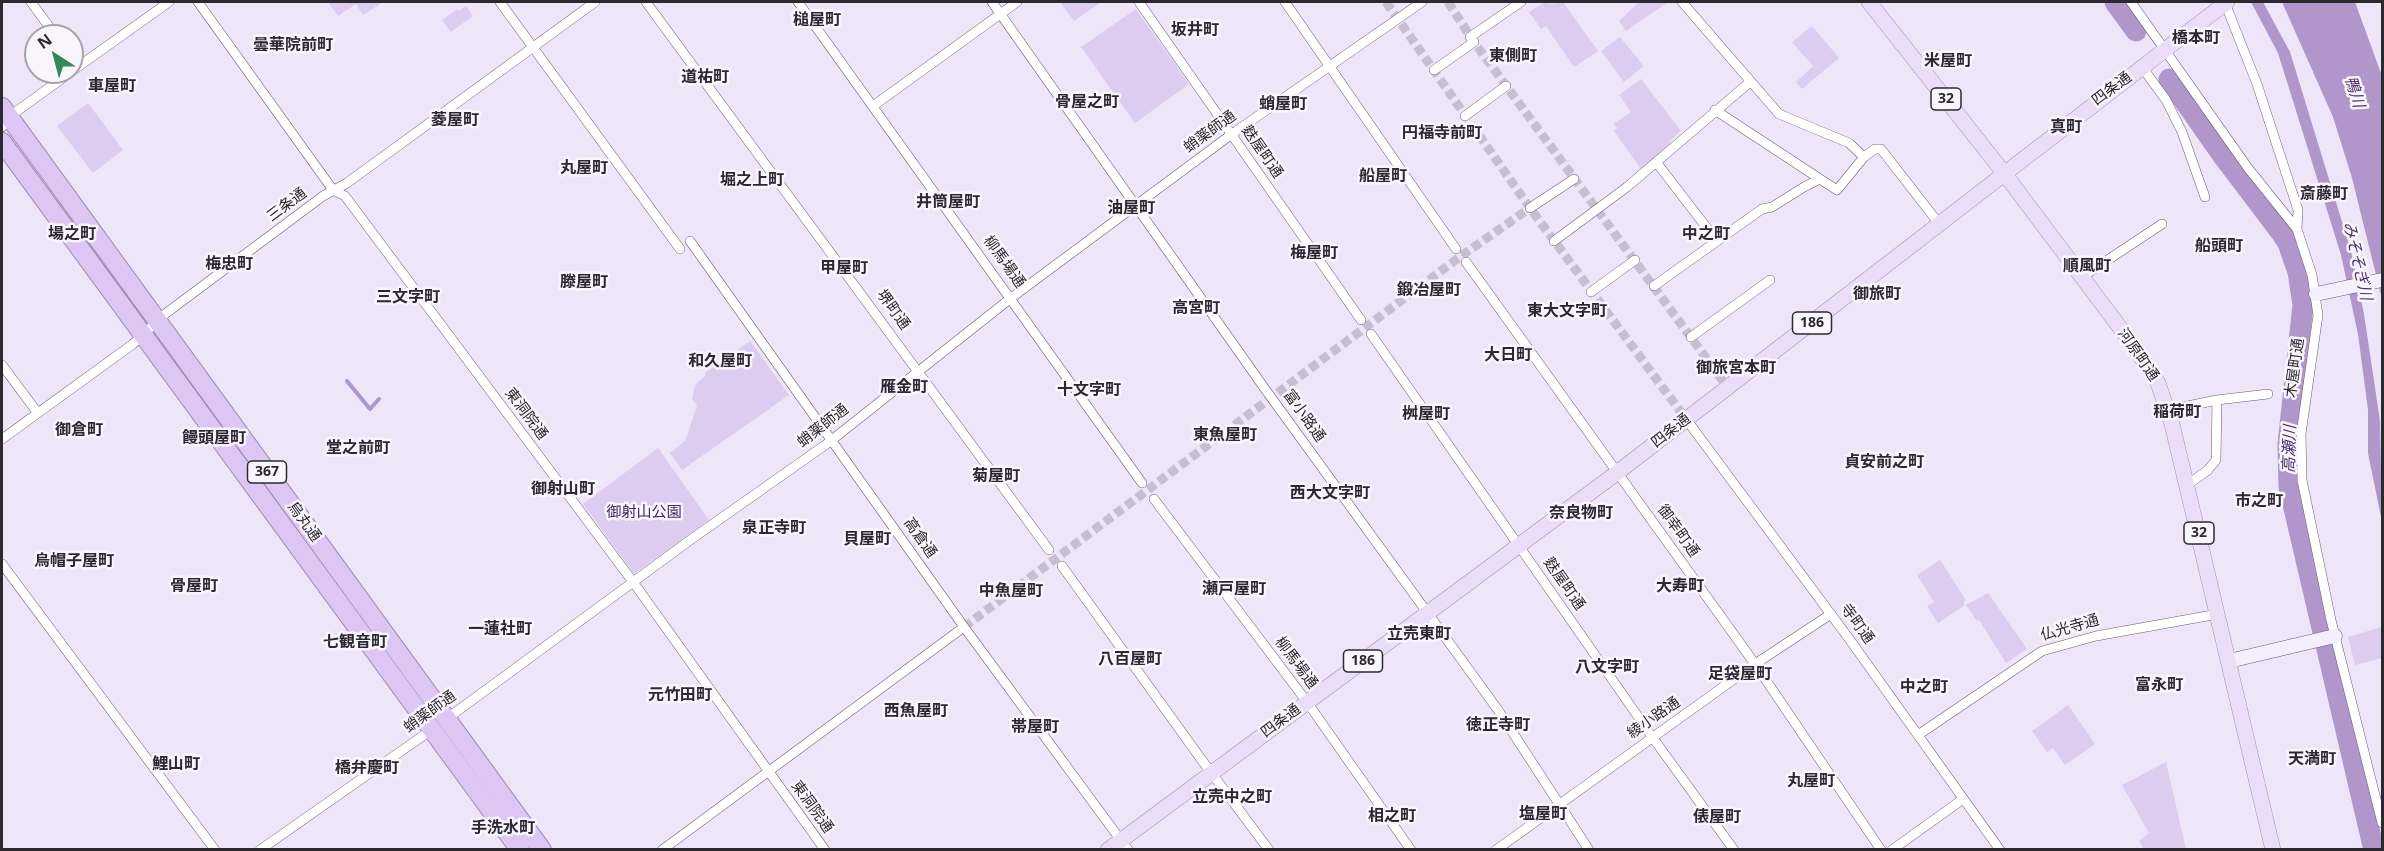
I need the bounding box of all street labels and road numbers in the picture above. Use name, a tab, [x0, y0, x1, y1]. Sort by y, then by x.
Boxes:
street label: 四条通	[2089, 68, 2135, 110]
road number: 32	[1931, 88, 1961, 110]
street label: 蛸薬師通	[1180, 107, 1240, 157]
street label: 麩屋町通	[1237, 122, 1287, 182]
street label: 三条通	[264, 184, 310, 226]
street label: 柳馬場通	[979, 232, 1029, 292]
street label: 堺町通	[872, 287, 914, 333]
road number: 186	[1792, 312, 1832, 334]
street label: 河原町通	[2113, 325, 2163, 385]
street label: 木屋町通	[2282, 337, 2308, 399]
street label: 東洞院通	[501, 385, 551, 443]
street label: 富小路通	[1279, 386, 1329, 446]
street label: 蛸薬師通	[794, 400, 852, 452]
street label: 四条通	[1648, 410, 1694, 452]
road number: 367	[248, 461, 286, 483]
street label: 烏丸通	[283, 499, 325, 545]
street label: 御幸町通	[1653, 501, 1703, 561]
street label: 高倉通	[900, 514, 940, 562]
road number: 32	[2184, 522, 2214, 544]
street label: 麩屋町通	[1539, 554, 1589, 614]
street label: 寺町通	[1836, 601, 1878, 647]
street label: 仏光寺通	[2039, 611, 2101, 645]
street label: 柳馬場通	[1271, 634, 1321, 692]
road number: 186	[1344, 650, 1382, 672]
street label: 蛸薬師通	[400, 687, 460, 737]
street label: 綾小路通	[1624, 693, 1684, 743]
street label: 四条通	[1258, 700, 1304, 742]
street label: 東洞院通	[787, 777, 837, 837]

